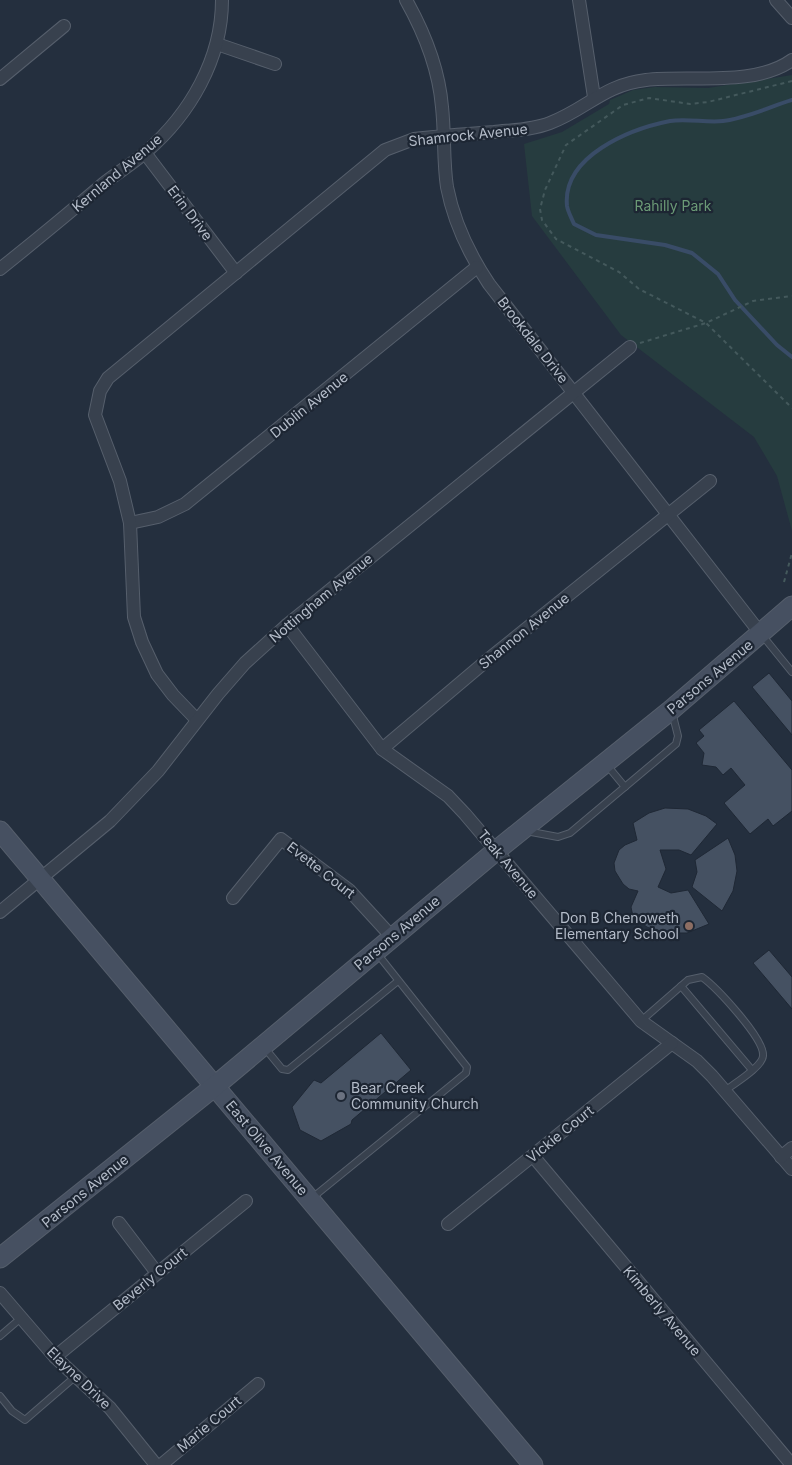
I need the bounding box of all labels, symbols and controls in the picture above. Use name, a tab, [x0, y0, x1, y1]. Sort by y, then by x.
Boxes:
street label: Shamrock Avenue	[408, 120, 528, 149]
street label: Kernland Avenue	[68, 130, 165, 215]
street label: Erin Drive	[164, 182, 217, 243]
park label: Rahilly Park	[634, 197, 712, 214]
street label: Brookdale Drive	[494, 293, 572, 386]
street label: Dublin Avenue	[266, 368, 351, 441]
street label: Nottingham Avenue	[266, 549, 376, 646]
street label: Shannon Avenue	[475, 589, 572, 672]
street label: Parsons Avenue	[663, 636, 756, 717]
street label: Teak Avenue	[475, 826, 542, 902]
street label: Evette Court	[284, 838, 359, 902]
street label: Parsons Avenue	[350, 892, 443, 973]
place label: Don B Chenoweth Elementary School	[555, 909, 679, 942]
marker: Don B Chenoweth Elementary School	[683, 920, 695, 932]
place label: Bear Creek Community Church	[351, 1079, 479, 1112]
marker: Bear Creek Community Church	[335, 1090, 347, 1102]
street label: East Olive Avenue	[223, 1097, 312, 1199]
street label: Vickie Court	[523, 1101, 597, 1166]
street label: Parsons Avenue	[38, 1150, 131, 1231]
street label: Beverly Court	[109, 1243, 191, 1314]
street label: Kimberly Avenue	[620, 1262, 705, 1359]
street label: Elayne Drive	[44, 1343, 115, 1412]
street label: Marie Court	[173, 1392, 245, 1455]

